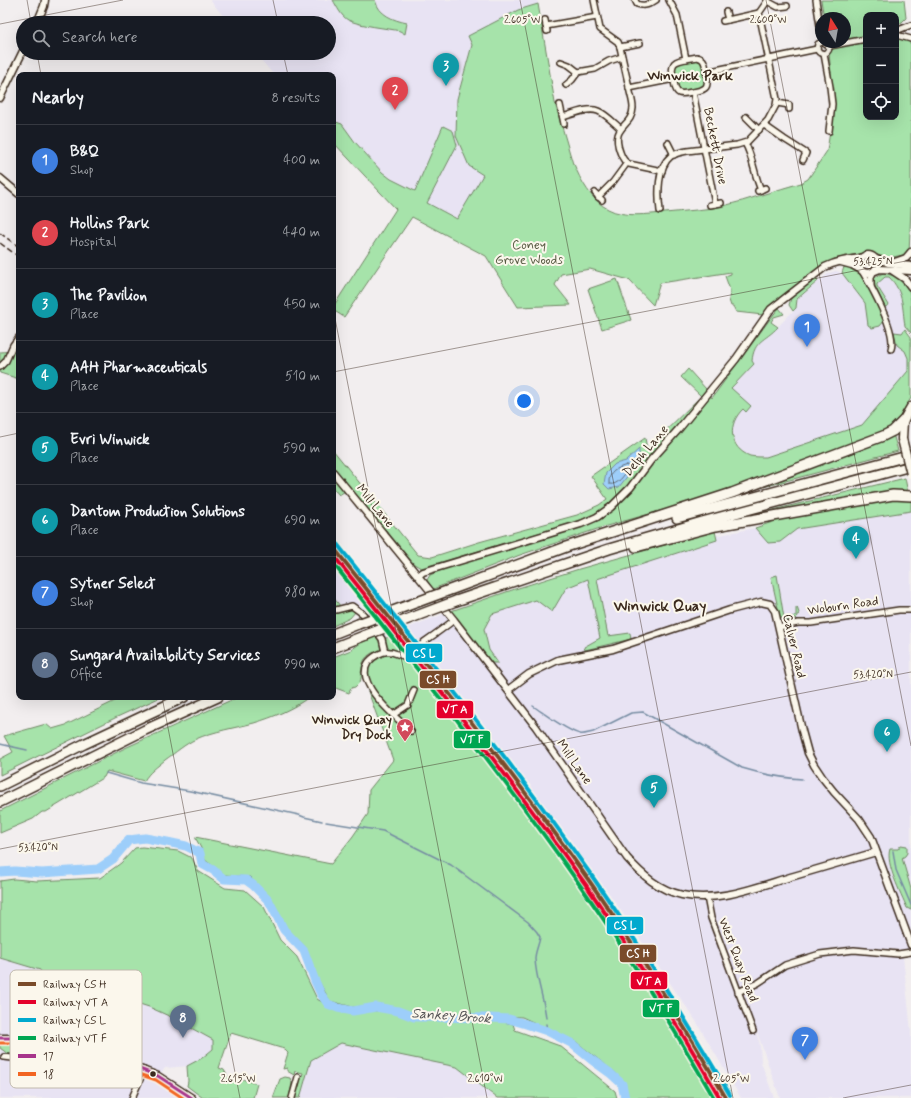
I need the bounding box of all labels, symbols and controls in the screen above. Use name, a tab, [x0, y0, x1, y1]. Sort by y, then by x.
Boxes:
north arrow	[815, 12, 851, 48]
map controls	[863, 12, 899, 120]
button: +	[863, 12, 899, 48]
text: 2.605°W	[504, 13, 540, 27]
text: 2.600°W	[750, 13, 786, 27]
search box	[16, 16, 336, 60]
icon: search	[30, 27, 52, 49]
text: Search here	[62, 28, 138, 48]
button: −	[863, 48, 899, 84]
pin: 3	[433, 53, 459, 86]
district label: Winwick Park	[646, 67, 733, 85]
pin: 2	[382, 77, 408, 110]
button: locate	[863, 84, 899, 120]
text: Nearby	[32, 87, 84, 109]
text: 8 results	[272, 90, 320, 107]
street label: Beckett Drive	[699, 106, 731, 186]
text: B&Q	[70, 142, 99, 162]
text: 1	[42, 152, 48, 169]
text: 400 m	[283, 152, 320, 169]
text: Shop	[70, 162, 94, 179]
text: Hollins Park	[70, 214, 149, 234]
text: 2	[42, 224, 48, 241]
text: 440 m	[283, 224, 320, 241]
text: Hospital	[70, 234, 116, 251]
park label: Coney Grove Woods	[495, 237, 563, 269]
text: 53.425°N	[853, 255, 893, 269]
text: The Pavilion	[70, 286, 147, 306]
text: 3	[42, 296, 48, 313]
text: 450 m	[284, 296, 320, 313]
text: Place	[70, 306, 99, 323]
pin: 1	[794, 314, 820, 347]
text: AAH Pharmaceuticals	[70, 358, 207, 378]
text: 4	[41, 368, 49, 385]
text: 510 m	[285, 368, 320, 385]
text: Place	[70, 378, 99, 395]
your location	[514, 391, 534, 411]
street label: Delph Lane	[619, 422, 673, 480]
text: Evri Winwick	[70, 430, 150, 450]
text: 5	[41, 440, 49, 457]
text: 590 m	[283, 440, 320, 457]
text: Place	[70, 450, 99, 467]
street label: Mill Lane	[352, 481, 398, 531]
text: Dantom Production Solutions	[70, 502, 245, 522]
text: 6	[42, 512, 48, 529]
text: 690 m	[284, 512, 320, 529]
text: Place	[70, 522, 99, 539]
pin: 4	[843, 526, 869, 559]
text: Sytner Select	[70, 574, 155, 594]
text: 7	[41, 584, 49, 601]
text: 980 m	[285, 584, 320, 601]
street label: Woburn Road	[806, 593, 880, 619]
text: Shop	[70, 594, 94, 611]
district label: Winwick Quay	[613, 597, 706, 617]
street label: Calver Road	[778, 612, 810, 680]
line badge: CS L	[405, 643, 443, 663]
text: Sungard Availability Services	[70, 646, 260, 666]
text: CS L	[413, 647, 436, 661]
text: 8	[41, 656, 49, 673]
text: 990 m	[284, 656, 320, 673]
text: Office	[70, 666, 102, 683]
text: 53.420°N	[853, 668, 893, 682]
line badge: CS H	[419, 670, 457, 689]
text: CS H	[426, 673, 451, 687]
line badge: VT A	[436, 700, 474, 719]
text: VT A	[443, 703, 467, 717]
place label: Winwick Quay Dry Dock	[311, 712, 393, 744]
place icon: Winwick Quay Dry Dock	[395, 717, 415, 742]
pin: 6	[874, 719, 900, 752]
line badge: VT F	[453, 730, 491, 749]
text: VT F	[460, 733, 484, 747]
street label: Mill Lane	[552, 736, 596, 788]
pin: 5	[641, 775, 667, 808]
text: 53.420°N	[18, 841, 58, 855]
line badge: CS L	[606, 916, 644, 935]
street label: West Quay Road	[714, 916, 762, 1005]
text: CS L	[614, 919, 637, 933]
line badge: CS H	[619, 944, 657, 963]
text: CS H	[626, 947, 651, 961]
legend	[10, 970, 142, 1088]
line badge: VT A	[630, 971, 668, 990]
text: VT A	[637, 975, 661, 989]
text: Railway CS H	[43, 978, 106, 992]
text: Railway VT A	[43, 996, 108, 1010]
line badge: VT F	[642, 999, 680, 1018]
text: VT F	[649, 1002, 673, 1016]
water label: Sankey Brook	[411, 1004, 492, 1028]
pin: 8	[170, 1005, 196, 1038]
text: Railway CS L	[43, 1014, 106, 1028]
pin: 7	[792, 1027, 818, 1060]
text: Railway VT F	[43, 1032, 107, 1046]
text: 17	[43, 1050, 54, 1064]
text: 18	[43, 1068, 54, 1082]
unlabelled marker	[148, 1069, 158, 1079]
text: 2.615°W	[221, 1072, 255, 1086]
text: 2.610°W	[467, 1072, 503, 1086]
text: 2.605°W	[713, 1072, 749, 1086]

